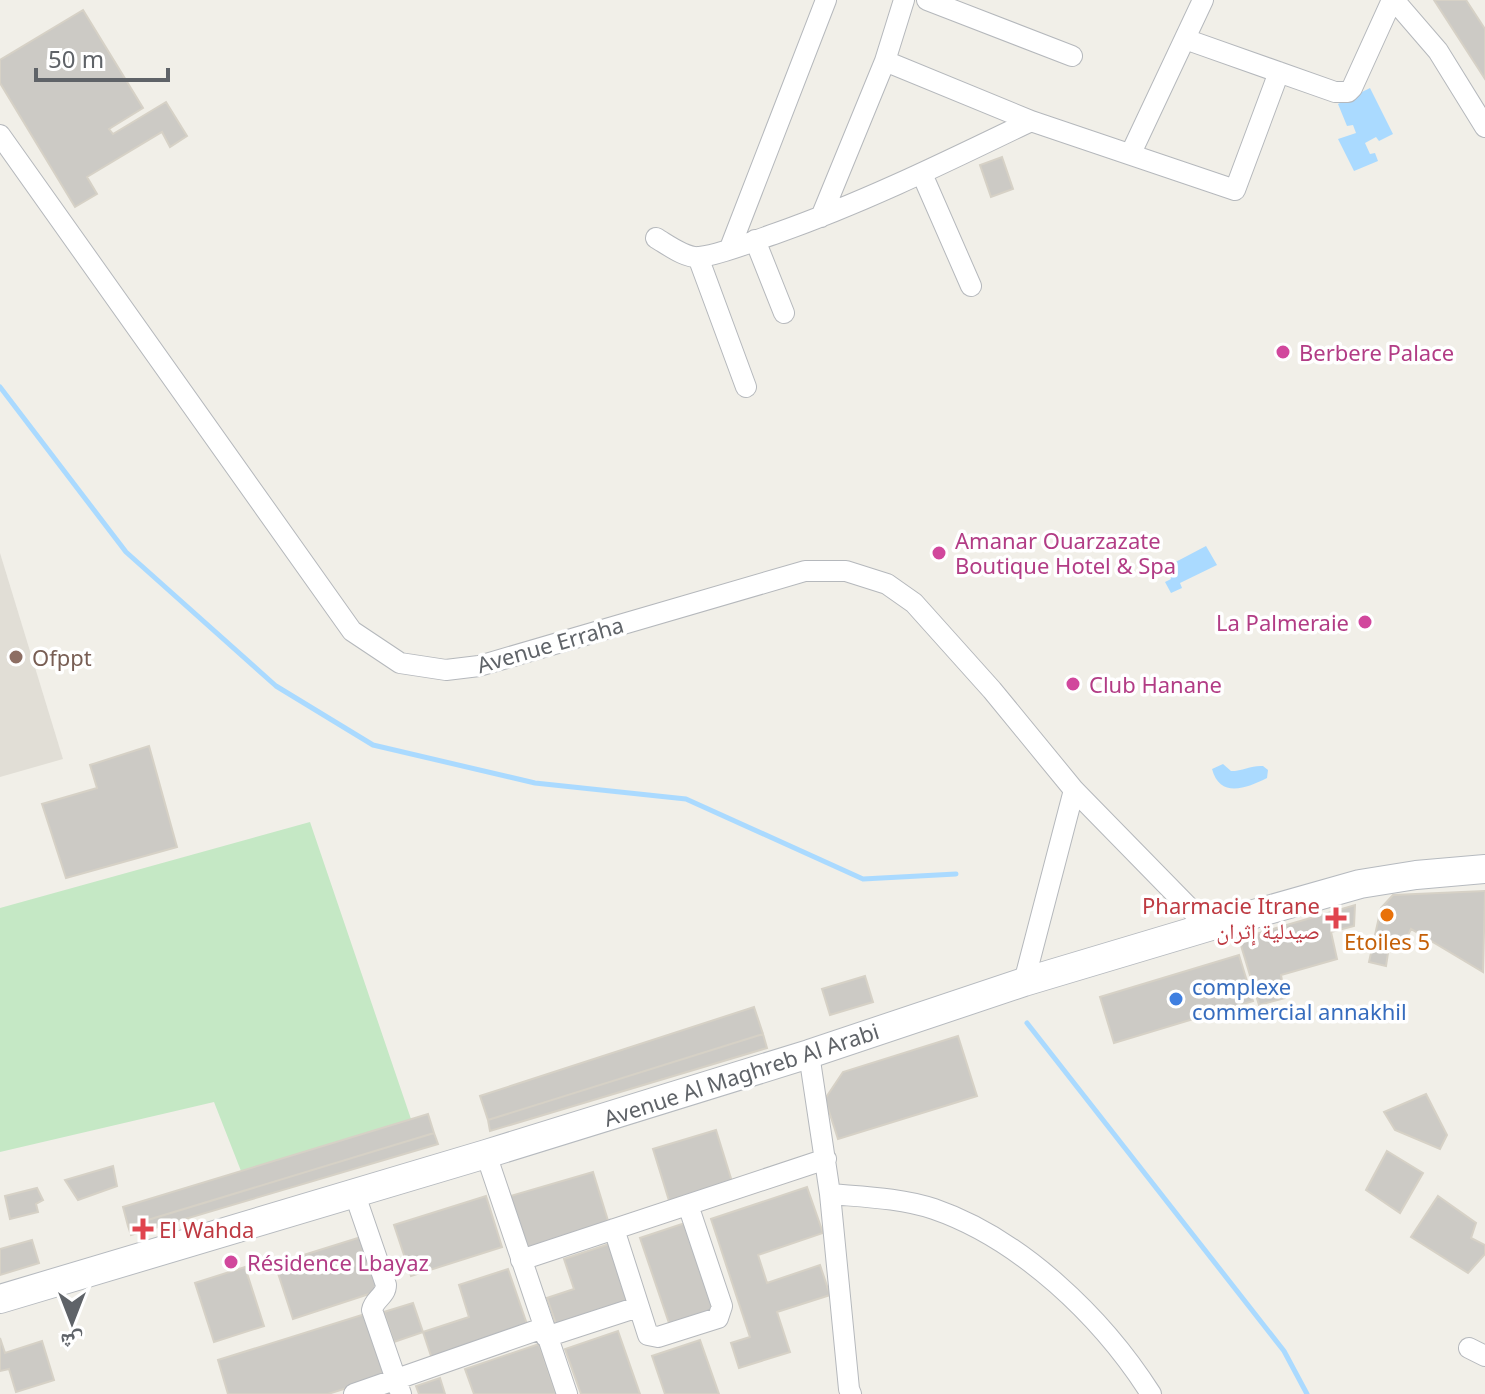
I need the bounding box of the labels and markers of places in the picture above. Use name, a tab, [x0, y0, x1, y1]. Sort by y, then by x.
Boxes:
place label: Berbere Palace	[1299, 337, 1454, 367]
marker: Berbere Palace	[1274, 343, 1292, 361]
place label: Amanar Ouarzazate Boutique Hotel & Spa	[955, 525, 1176, 580]
marker: Amanar Ouarzazate Boutique Hotel & Spa	[930, 544, 948, 562]
place label: La Palmeraie	[1216, 607, 1349, 637]
marker: La Palmeraie	[1356, 613, 1374, 631]
place label: Ofppt	[32, 642, 92, 672]
marker: Ofppt	[7, 648, 25, 666]
place label: Club Hanane	[1089, 669, 1222, 699]
marker: Club Hanane	[1064, 675, 1082, 693]
place label: Pharmacie Itrane صيدلية إثران	[1142, 890, 1320, 946]
marker: Etoiles 5	[1378, 906, 1396, 924]
marker: Pharmacie Itrane صيدلية إثران	[1327, 909, 1345, 927]
place label: Etoiles 5	[1344, 926, 1430, 956]
place label: complexe commercial annakhil	[1192, 971, 1407, 1026]
marker: complexe commercial annakhil	[1167, 990, 1185, 1008]
place label: El Wahda	[159, 1214, 254, 1244]
marker: El Wahda	[134, 1220, 152, 1238]
place label: Résidence Lbayaz	[247, 1247, 429, 1277]
marker: Résidence Lbayaz	[222, 1253, 240, 1271]

